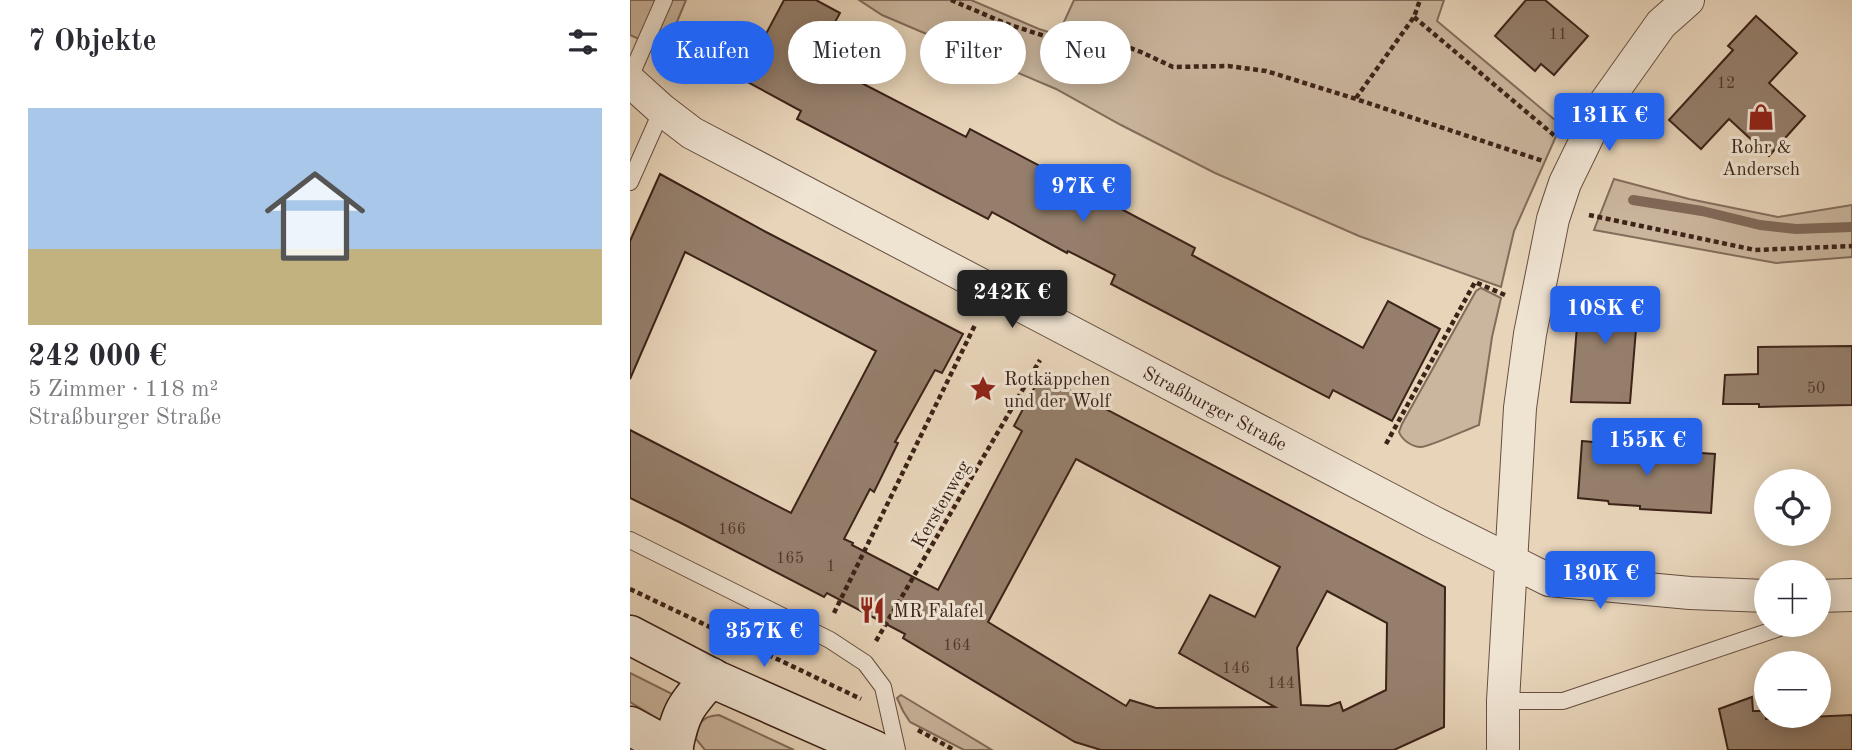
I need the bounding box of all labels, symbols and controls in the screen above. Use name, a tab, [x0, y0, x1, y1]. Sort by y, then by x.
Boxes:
chip: Kaufen	[651, 21, 774, 84]
chip: Mieten	[788, 21, 906, 84]
chip: Filter	[920, 21, 1026, 84]
chip: Neu	[1040, 21, 1131, 84]
icon: filters	[564, 23, 602, 61]
text: 7 Objekte	[28, 27, 157, 57]
house number: 11	[1549, 27, 1567, 43]
house number: 12	[1717, 76, 1735, 92]
pin: 131K €	[1552, 94, 1666, 153]
shop icon: Rohr & Andersch	[1746, 102, 1776, 132]
text: 131K €	[1570, 104, 1648, 127]
place label: Rohr & Andersch	[1722, 139, 1800, 180]
icon: home	[252, 153, 378, 279]
pin: 97K €	[1034, 164, 1132, 224]
text: 97K €	[1051, 175, 1115, 198]
pin: 242K €	[955, 270, 1069, 330]
text: 242K €	[973, 281, 1051, 304]
pin: 108K €	[1548, 286, 1662, 346]
text: 108K €	[1566, 297, 1644, 320]
text: 242 000 €	[28, 342, 167, 372]
street label: Straßburger Straße	[1139, 364, 1289, 455]
place label: Rotkäppchen und der Wolf	[1004, 371, 1111, 412]
place icon: Rotkäppchen und der Wolf	[968, 374, 998, 404]
text: 5 Zimmer · 118 m²	[28, 378, 218, 401]
house number: 50	[1807, 381, 1825, 397]
text: Straßburger Straße	[28, 406, 221, 429]
pin: 155K €	[1590, 419, 1704, 478]
text: 155K €	[1608, 429, 1686, 452]
street label: Kerstenweg	[910, 458, 975, 552]
map controls	[1754, 469, 1831, 728]
button: locate	[1754, 469, 1831, 546]
house number: 166	[718, 522, 746, 538]
house number: 165	[776, 551, 804, 567]
pin: 130K €	[1543, 552, 1657, 611]
house number: 1	[826, 559, 836, 575]
button: +	[1754, 560, 1831, 637]
text: 130K €	[1561, 562, 1639, 585]
restaurant icon: MR Falafel	[857, 595, 887, 625]
place label: MR Falafel	[893, 603, 984, 622]
pin: 357K €	[707, 610, 821, 669]
text: 357K €	[725, 620, 803, 643]
house number: 164	[943, 638, 971, 654]
button: −	[1754, 651, 1831, 728]
house number: 146	[1222, 661, 1250, 677]
house number: 144	[1267, 676, 1295, 692]

